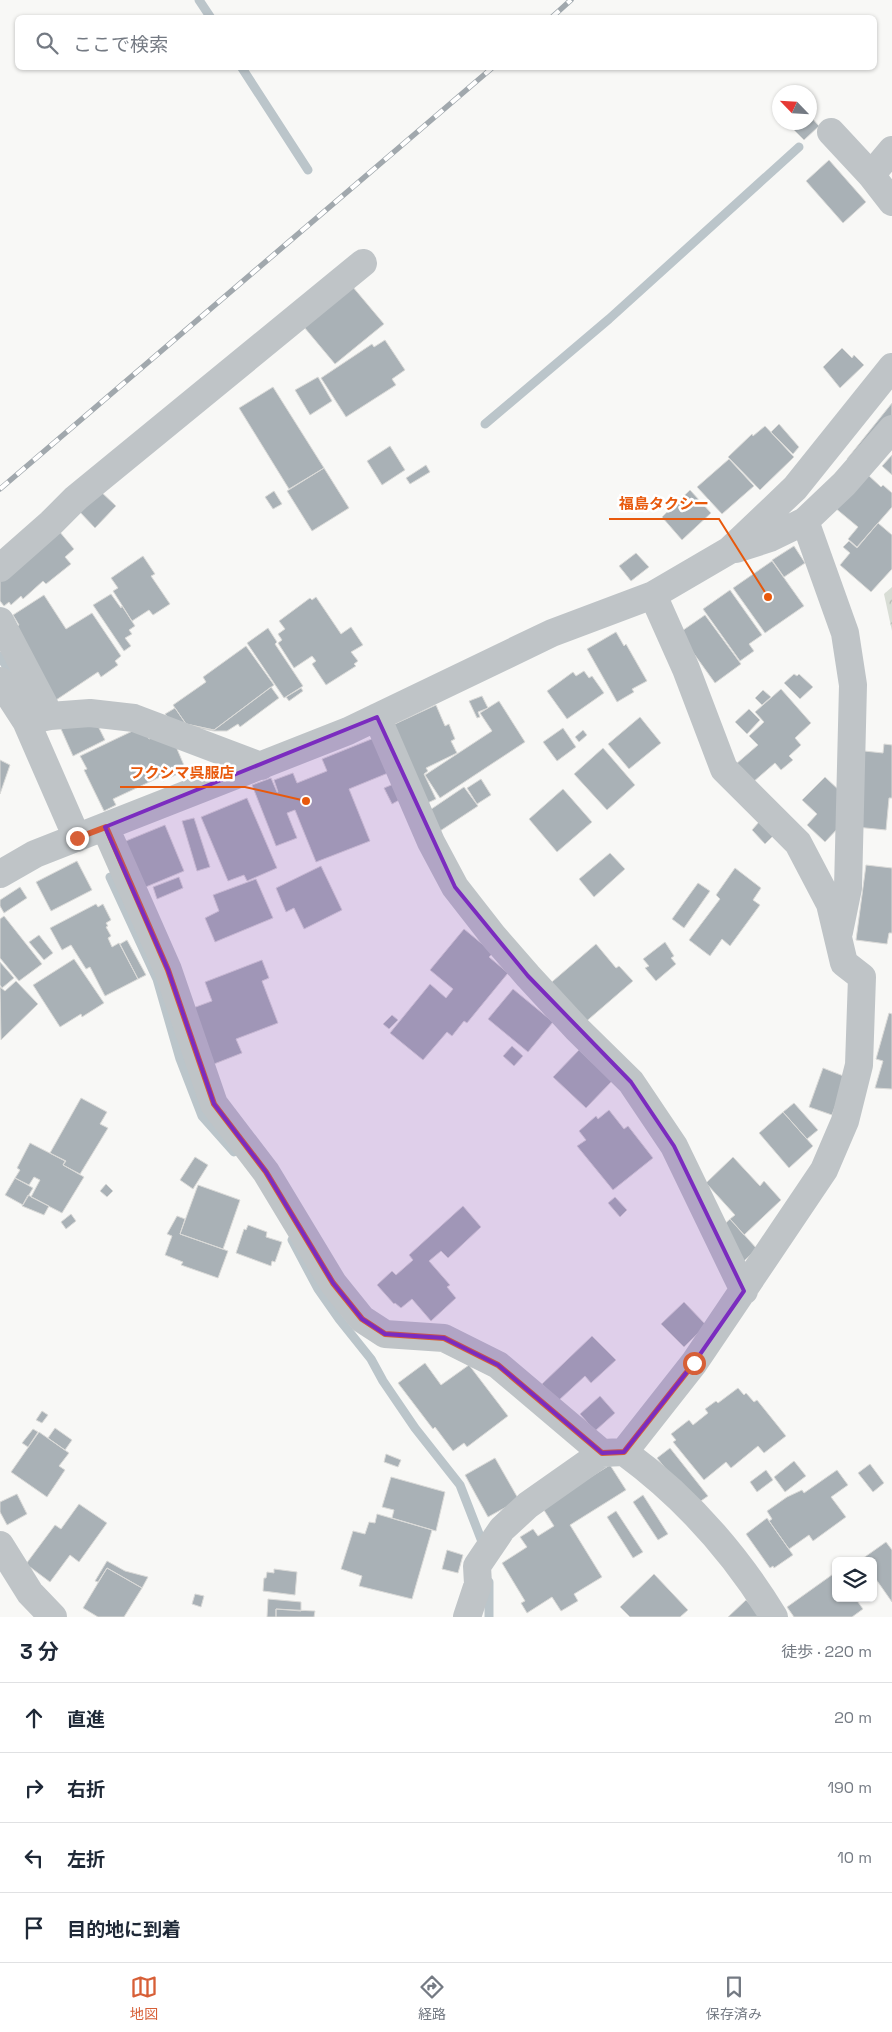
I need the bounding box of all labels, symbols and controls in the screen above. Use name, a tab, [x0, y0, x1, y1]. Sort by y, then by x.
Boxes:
search box	[15, 15, 877, 70]
icon: search	[33, 29, 61, 57]
text: ここで検索	[73, 32, 168, 57]
north arrow	[772, 85, 817, 130]
callout: 福島タクシー	[609, 489, 719, 519]
text: 福島タクシー	[618, 494, 709, 513]
callout: フクシマ呉服店	[120, 757, 245, 787]
text: フクシマ呉服店	[129, 763, 235, 782]
route end	[66, 827, 89, 850]
route start	[683, 1352, 706, 1375]
map controls	[832, 1557, 877, 1602]
button: layers	[832, 1557, 877, 1602]
text: 3 分	[20, 1638, 59, 1665]
text: 徒歩 · 220 m	[781, 1641, 872, 1662]
icon: ahead	[20, 1704, 48, 1732]
text: 直進	[67, 1707, 105, 1732]
text: 20 m	[834, 1707, 872, 1728]
icon: right	[20, 1774, 48, 1802]
text: 右折	[67, 1777, 105, 1802]
text: 190 m	[827, 1777, 872, 1798]
icon: left	[20, 1844, 48, 1872]
text: 左折	[67, 1847, 105, 1872]
text: 10 m	[837, 1847, 872, 1868]
icon: arrive	[20, 1914, 48, 1942]
text: 目的地に到着	[67, 1917, 181, 1942]
tab: 地図	[130, 1973, 158, 2023]
tab: 経路	[418, 1973, 446, 2023]
tab: 保存済み	[706, 1973, 762, 2023]

